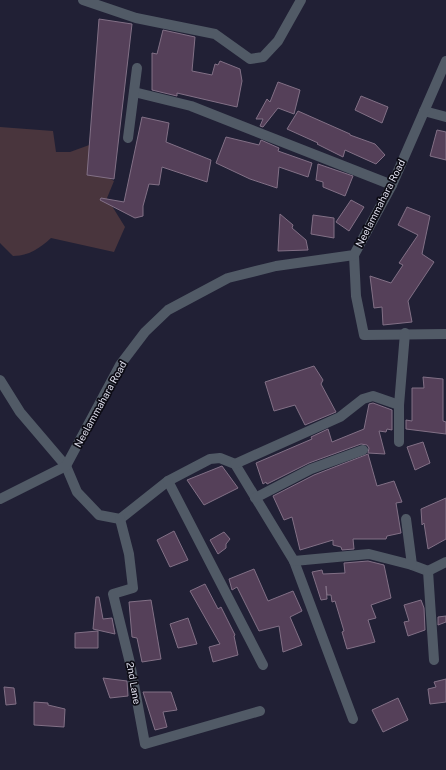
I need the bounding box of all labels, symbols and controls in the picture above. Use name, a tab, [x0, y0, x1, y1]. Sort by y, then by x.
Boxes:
street label: Neelammahara Road	[353, 157, 407, 249]
street label: Neelammahara Road	[71, 359, 129, 449]
street label: 2nd Lane	[124, 661, 144, 705]

